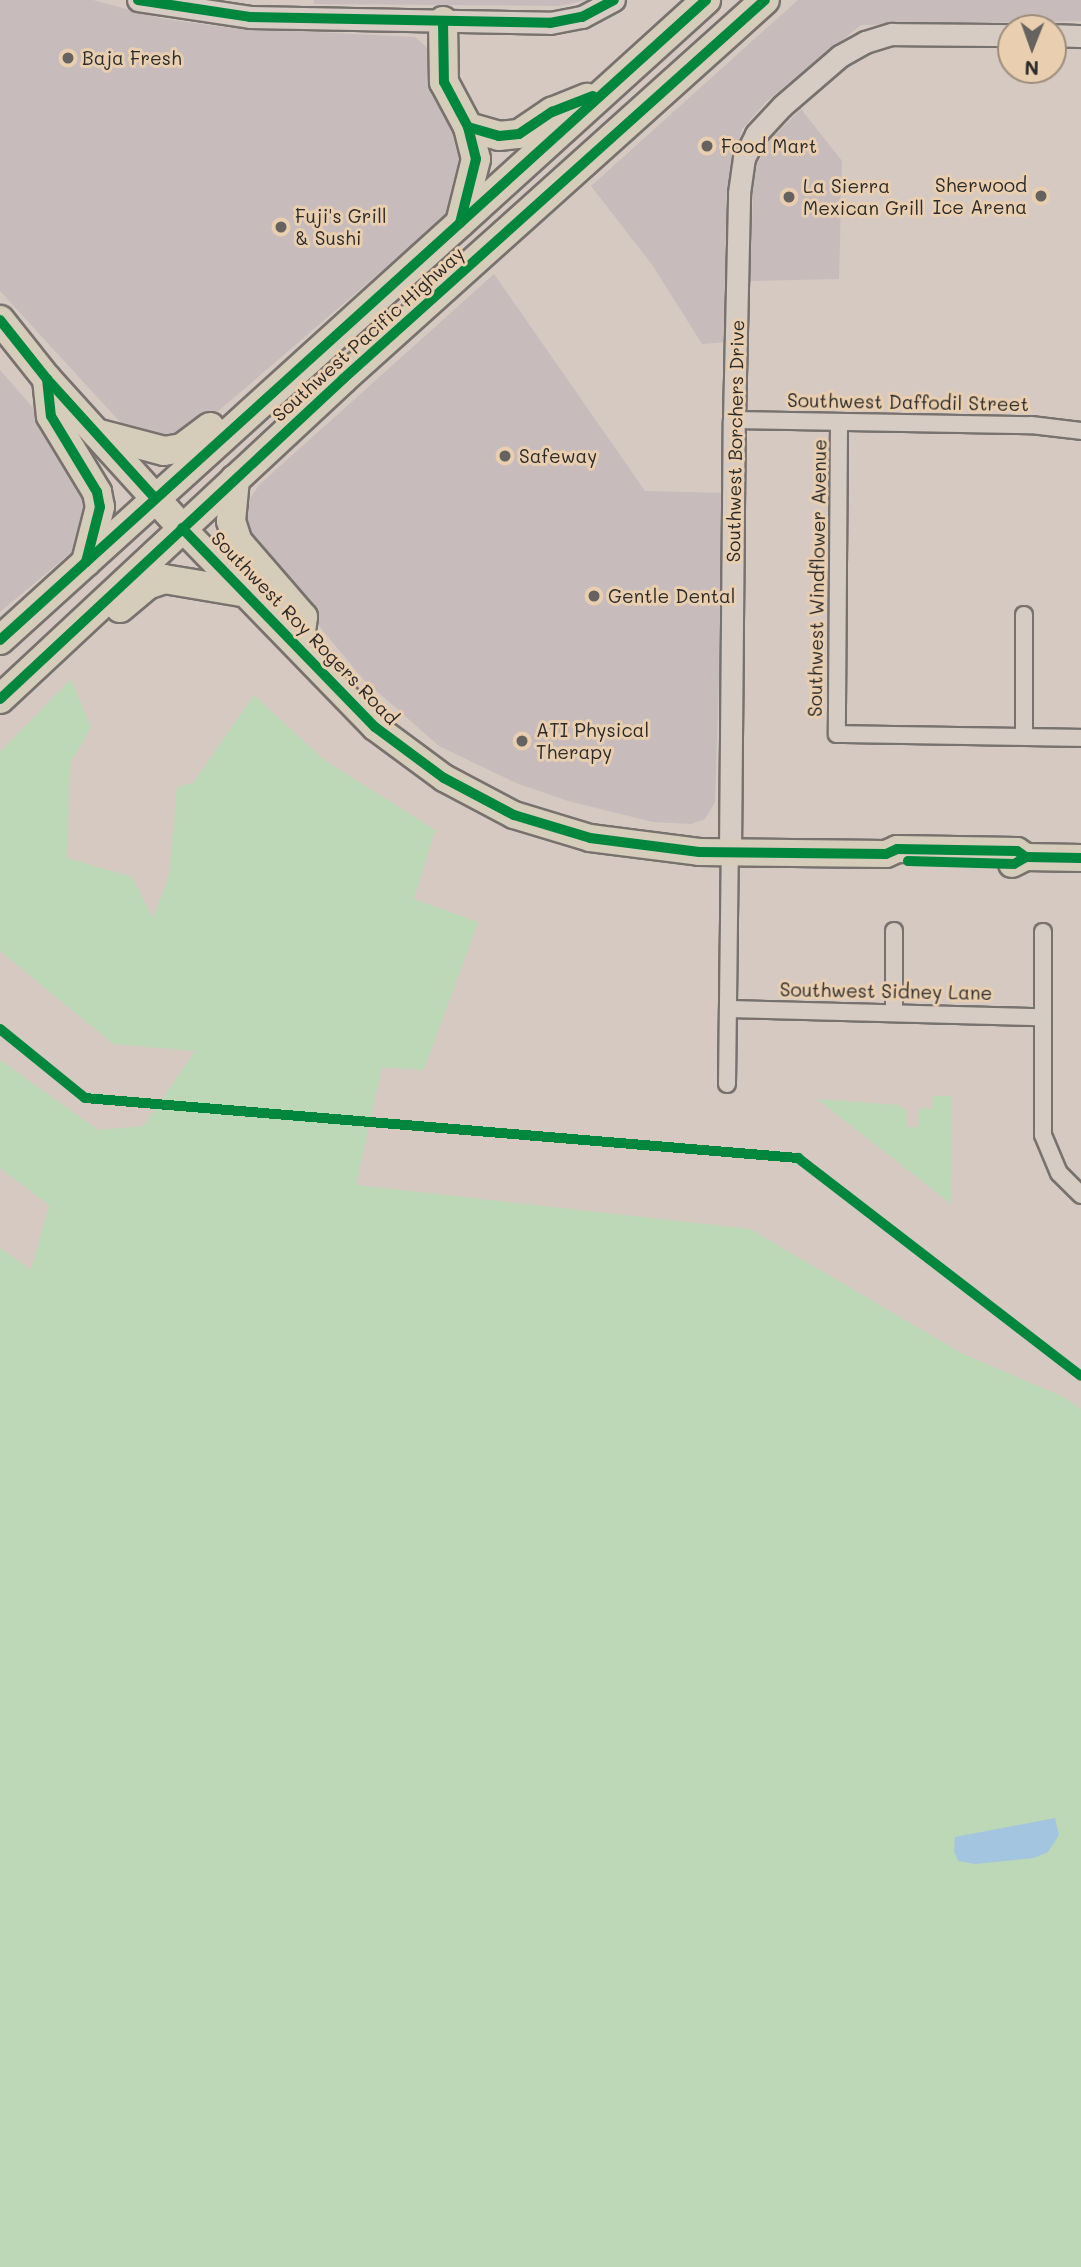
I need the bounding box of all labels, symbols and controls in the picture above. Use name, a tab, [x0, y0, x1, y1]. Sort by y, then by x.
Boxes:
north arrow	[997, 14, 1067, 84]
place label: Baja Fresh	[82, 47, 182, 69]
marker: Baja Fresh	[60, 50, 76, 66]
text: N	[1024, 56, 1039, 81]
place label: Food Mart	[721, 135, 817, 157]
marker: Food Mart	[699, 138, 715, 154]
place label: Sherwood Ice Arena	[933, 174, 1027, 218]
place label: La Sierra Mexican Grill	[803, 175, 924, 219]
marker: Sherwood Ice Arena	[1033, 188, 1049, 204]
marker: La Sierra Mexican Grill	[781, 189, 797, 205]
place label: Fuji's Grill & Sushi	[295, 205, 387, 249]
marker: Fuji's Grill & Sushi	[273, 219, 289, 235]
street label: Southwest Pacific Highway	[267, 242, 469, 426]
street label: Southwest Borchers Drive	[721, 319, 749, 563]
street label: Southwest Daffodil Street	[787, 388, 1029, 416]
street label: Southwest Windflower Avenue	[803, 439, 831, 717]
place label: Safeway	[519, 445, 597, 467]
marker: Safeway	[497, 448, 513, 464]
street label: Southwest Roy Rogers Road	[207, 527, 403, 729]
place label: Gentle Dental	[608, 585, 736, 607]
marker: Gentle Dental	[586, 588, 602, 604]
place label: ATI Physical Therapy	[536, 719, 649, 763]
marker: ATI Physical Therapy	[514, 733, 530, 749]
street label: Southwest Sidney Lane	[780, 978, 992, 1004]

